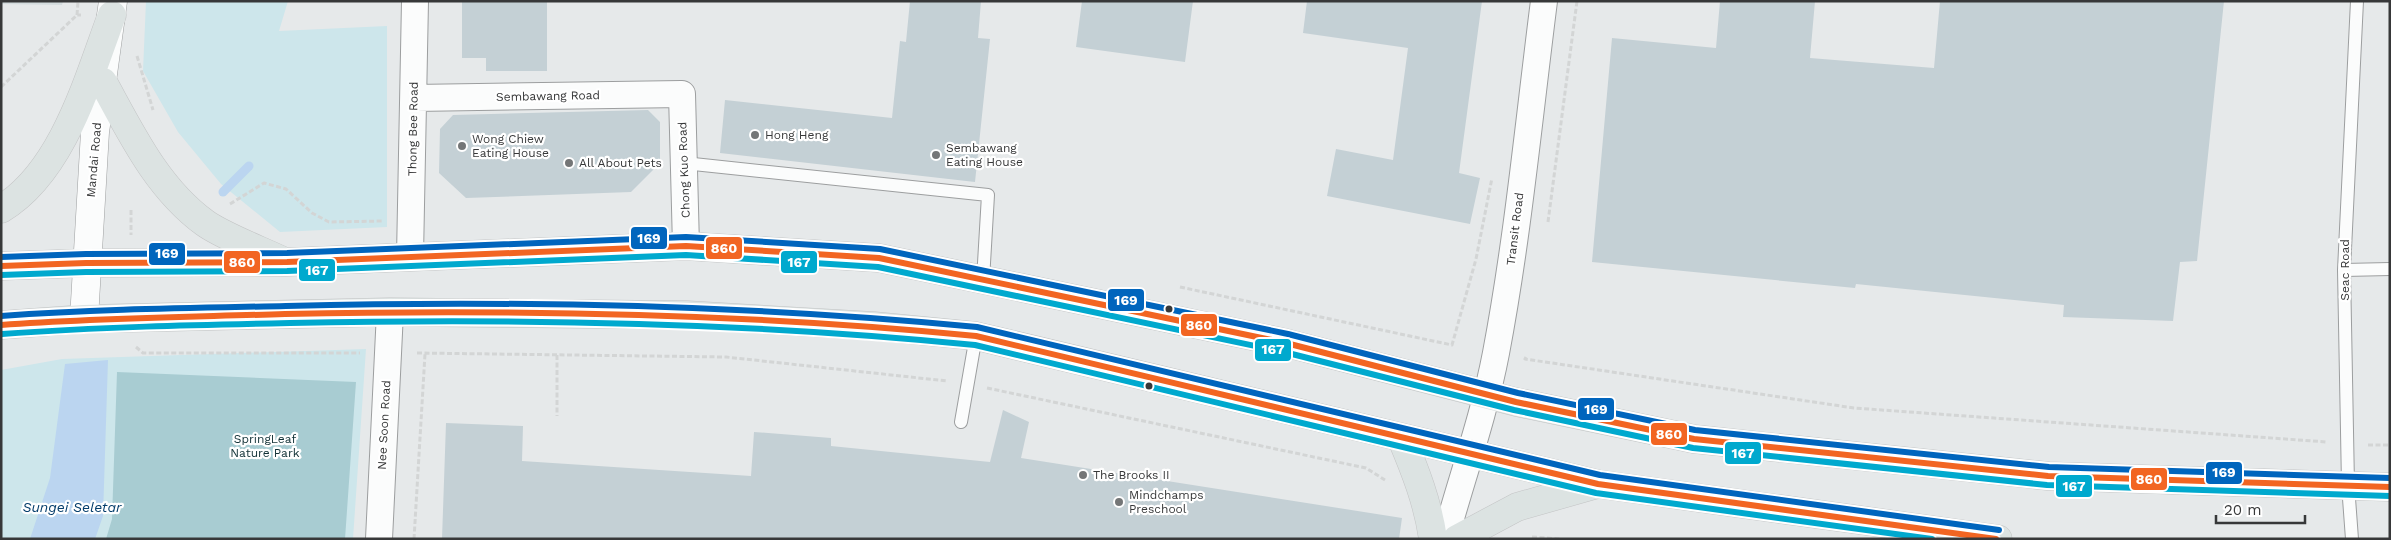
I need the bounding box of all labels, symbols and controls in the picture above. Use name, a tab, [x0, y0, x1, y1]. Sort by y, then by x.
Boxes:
street label: Thong Bee Road	[405, 82, 421, 176]
street label: Sembawang Road	[496, 88, 600, 104]
street label: Mandai Road	[84, 122, 104, 198]
street label: Chong Kuo Road	[675, 122, 693, 218]
place label: Hong Heng	[765, 128, 829, 142]
marker: Hong Heng	[749, 129, 761, 141]
place label: Wong Chiew Eating House	[472, 132, 549, 160]
marker: Wong Chiew Eating House	[456, 140, 468, 152]
place label: Sembawang Eating House	[946, 141, 1023, 169]
marker: Sembawang Eating House	[930, 149, 942, 161]
place label: All About Pets	[579, 156, 662, 170]
marker: All About Pets	[563, 157, 575, 169]
street label: Transit Road	[1504, 192, 1526, 266]
line badge: 169	[630, 226, 668, 250]
text: 169	[637, 230, 661, 246]
line badge: 860	[705, 236, 743, 260]
street label: Seac Road	[2338, 239, 2352, 301]
text: 860	[711, 240, 737, 256]
line badge: 169	[148, 242, 186, 266]
text: 169	[155, 245, 179, 261]
line badge: 860	[223, 250, 261, 274]
line badge: 167	[780, 250, 818, 274]
text: 860	[229, 254, 255, 270]
text: 167	[788, 254, 811, 270]
line badge: 167	[298, 258, 336, 282]
text: 167	[306, 262, 329, 278]
line badge: 169	[1107, 288, 1145, 312]
text: 169	[1114, 292, 1138, 308]
unlabelled marker	[1164, 304, 1174, 314]
line badge: 860	[1180, 313, 1218, 337]
text: 860	[1186, 317, 1212, 333]
line badge: 167	[1254, 338, 1292, 362]
text: 167	[1262, 341, 1285, 357]
street label: Nee Soon Road	[375, 380, 393, 470]
unlabelled marker	[1144, 381, 1154, 391]
line badge: 169	[1577, 397, 1615, 421]
text: 169	[1584, 401, 1608, 417]
line badge: 860	[1650, 422, 1688, 446]
text: 860	[1656, 426, 1682, 442]
park label: SpringLeaf Nature Park	[230, 432, 300, 460]
line badge: 167	[1724, 441, 1762, 465]
text: 167	[1732, 445, 1755, 461]
line badge: 169	[2205, 461, 2243, 485]
text: 169	[2212, 464, 2236, 480]
line badge: 860	[2130, 467, 2168, 491]
place label: The Brooks II	[1093, 468, 1170, 482]
marker: The Brooks II	[1077, 469, 1089, 481]
text: 860	[2136, 471, 2162, 487]
line badge: 167	[2055, 474, 2093, 498]
text: 167	[2063, 478, 2086, 494]
place label: Mindchamps Preschool	[1129, 488, 1204, 516]
scale bar	[2216, 492, 2305, 524]
marker: Mindchamps Preschool	[1113, 496, 1125, 508]
water label: Sungei Seletar	[23, 499, 122, 515]
text: 20 m	[2224, 501, 2262, 519]

